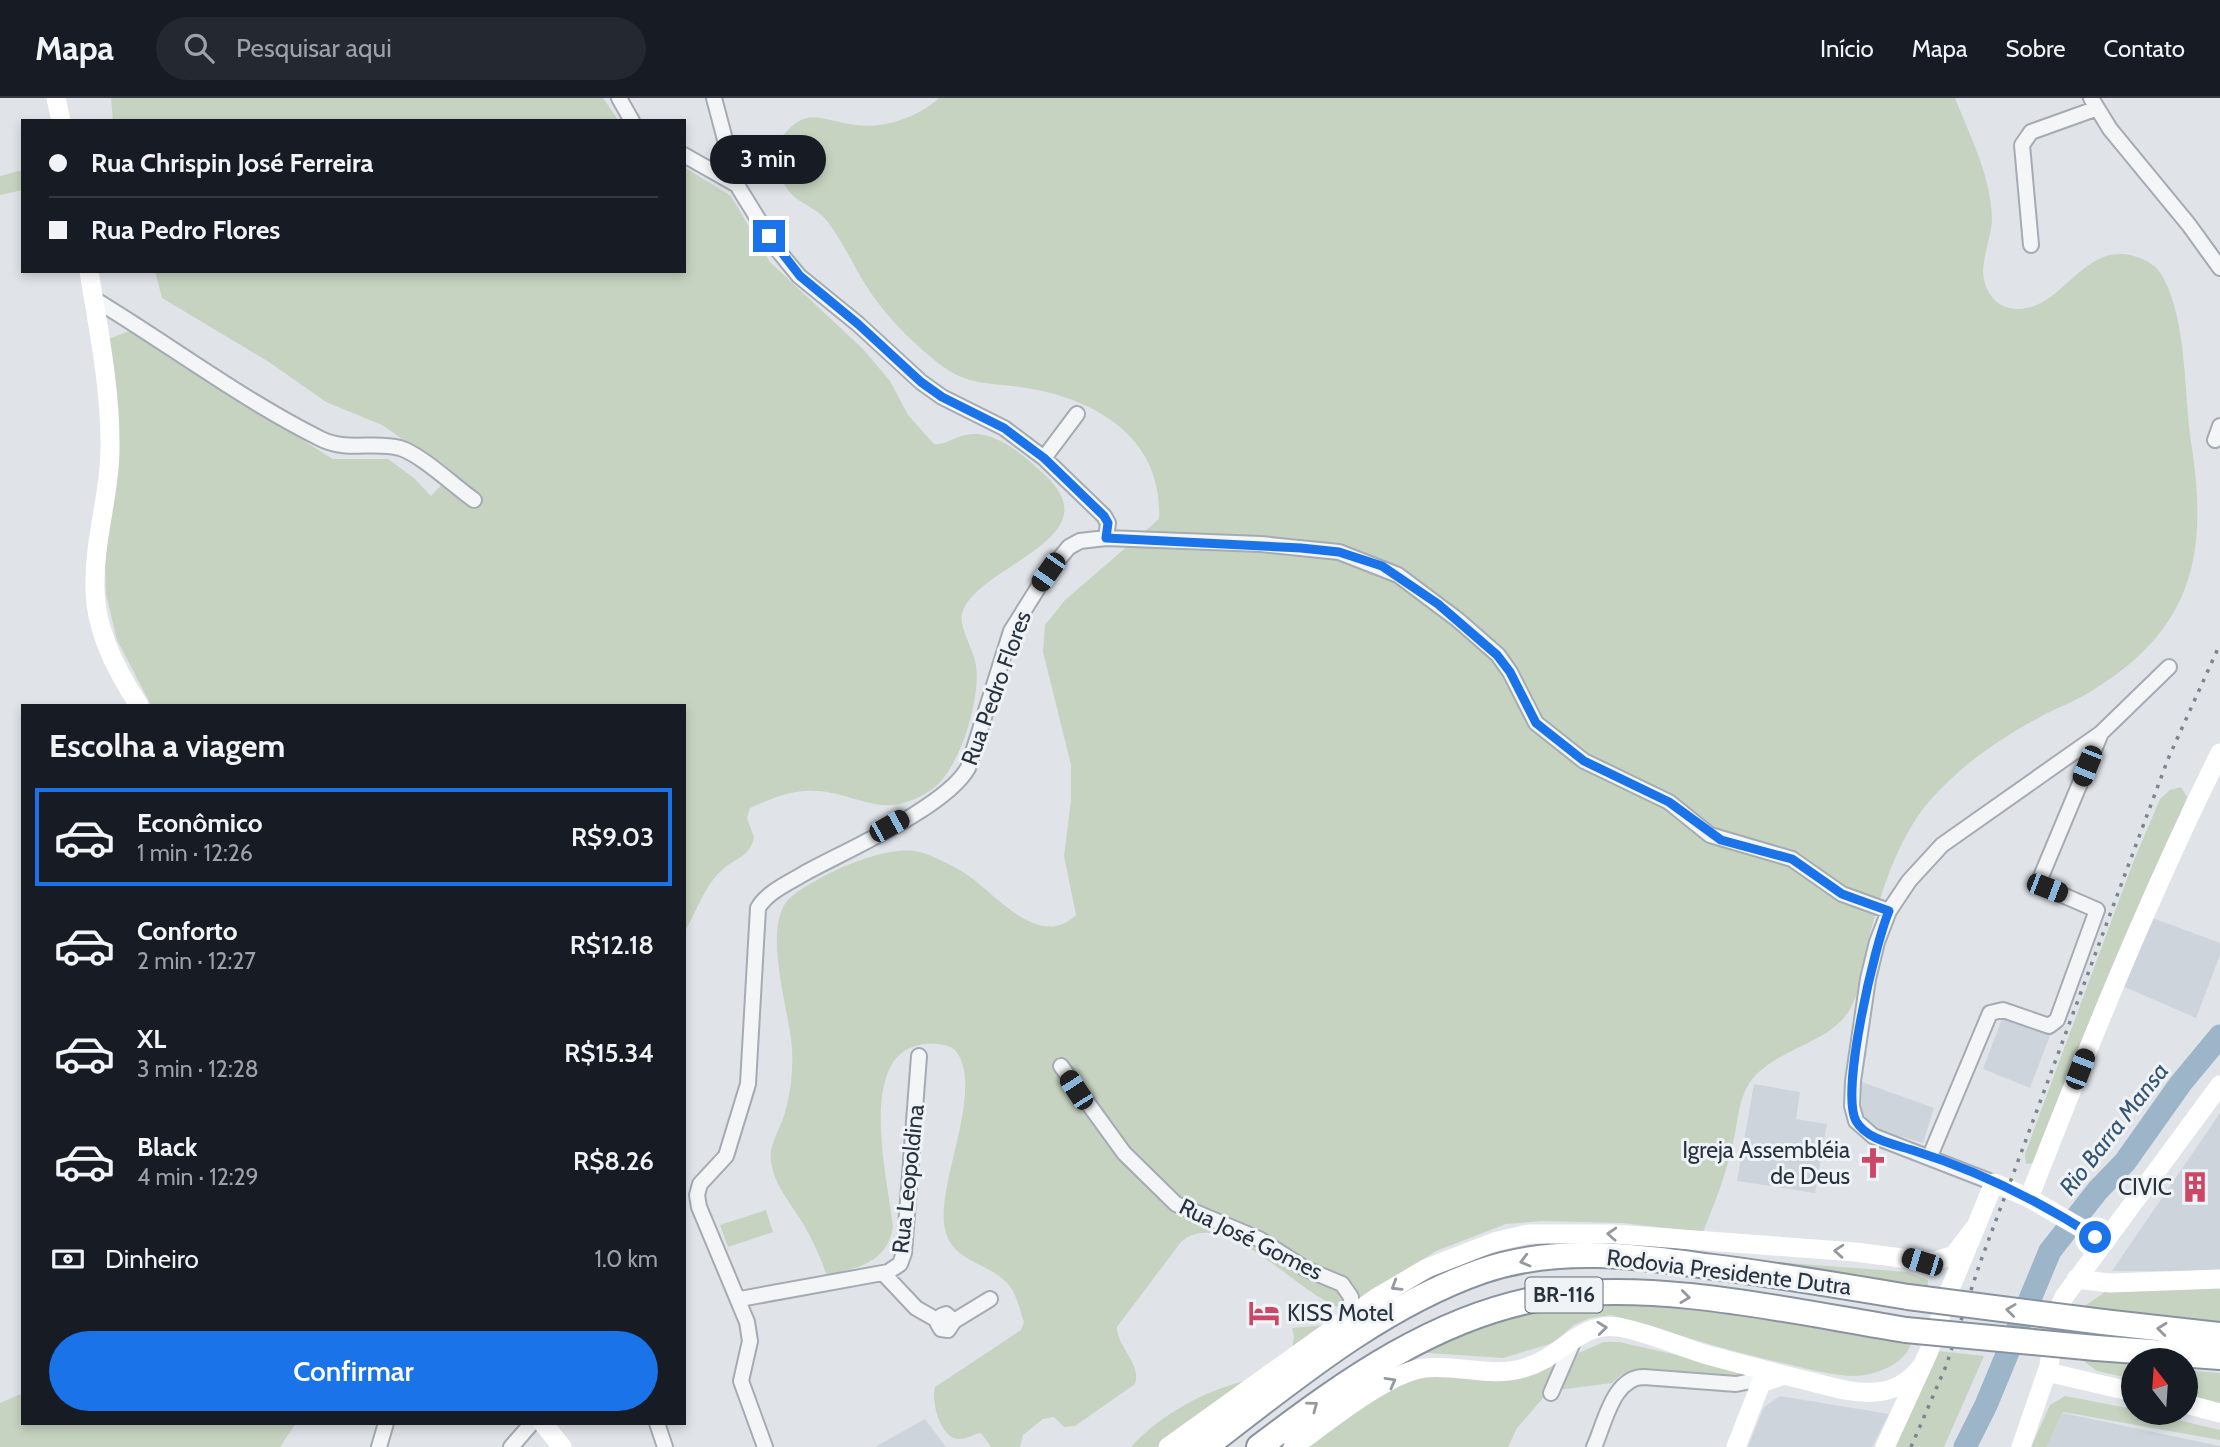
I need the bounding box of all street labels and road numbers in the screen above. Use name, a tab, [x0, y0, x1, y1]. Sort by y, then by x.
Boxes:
street label: Rua Pedro Flores	[955, 607, 1037, 769]
street label: Rua Leopoldina	[886, 1103, 930, 1255]
street label: Rua José Gomes	[1175, 1192, 1327, 1286]
street label: Rodovia Presidente Dutra	[1605, 1243, 1853, 1301]
road number: BR-116	[1526, 1278, 1602, 1312]

